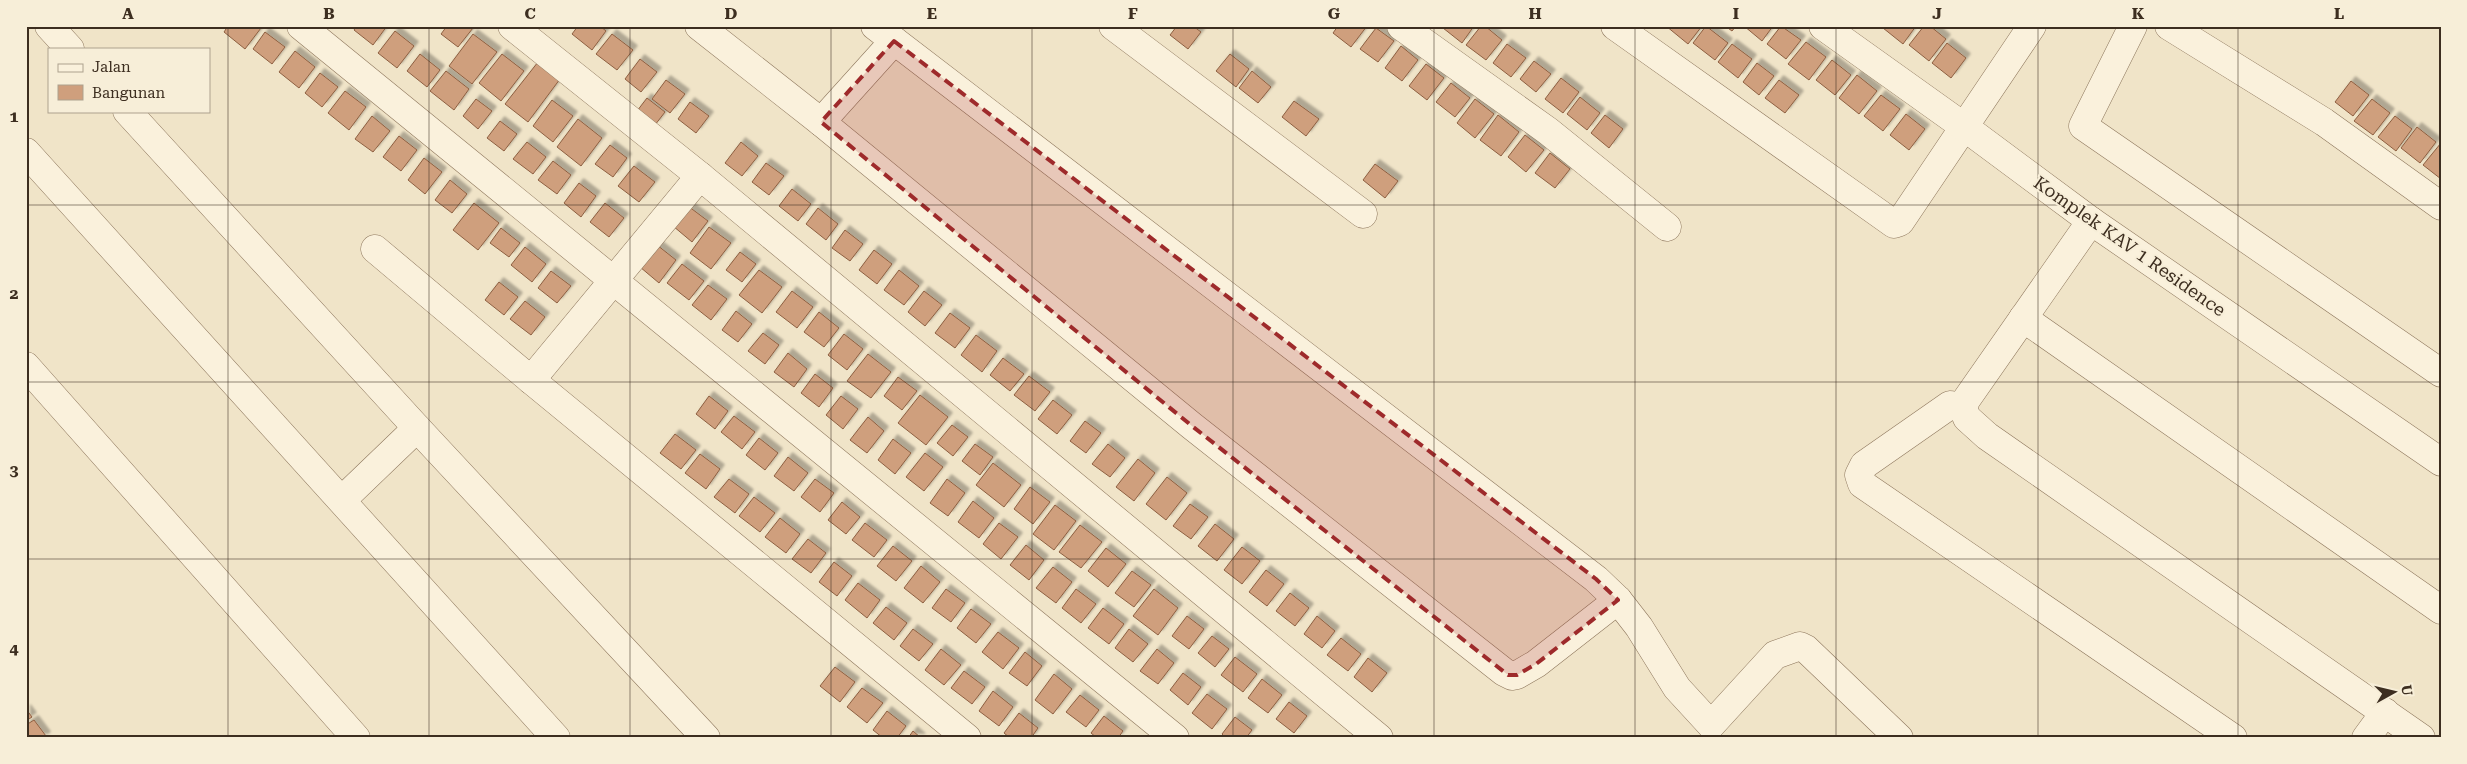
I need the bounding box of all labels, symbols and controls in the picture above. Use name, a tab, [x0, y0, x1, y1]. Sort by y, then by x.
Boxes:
text: A	[122, 4, 134, 23]
text: B	[323, 4, 335, 23]
text: C	[524, 4, 536, 23]
text: D	[725, 4, 738, 23]
text: E	[927, 4, 937, 23]
text: F	[1128, 4, 1138, 23]
text: G	[1328, 4, 1341, 23]
text: H	[1528, 4, 1542, 23]
text: I	[1733, 4, 1739, 23]
text: J	[1932, 4, 1942, 23]
text: K	[2132, 4, 2145, 23]
text: L	[2334, 4, 2344, 23]
legend	[48, 48, 210, 112]
text: Jalan	[92, 58, 131, 76]
text: Bangunan	[92, 84, 165, 102]
text: 1	[10, 107, 19, 126]
street label: Komplek KAV 1 Residence	[2030, 172, 2230, 320]
text: 2	[10, 284, 19, 303]
text: 3	[10, 461, 19, 480]
text: 4	[10, 639, 19, 658]
north arrow	[2370, 666, 2420, 716]
text: U	[2398, 684, 2416, 697]

